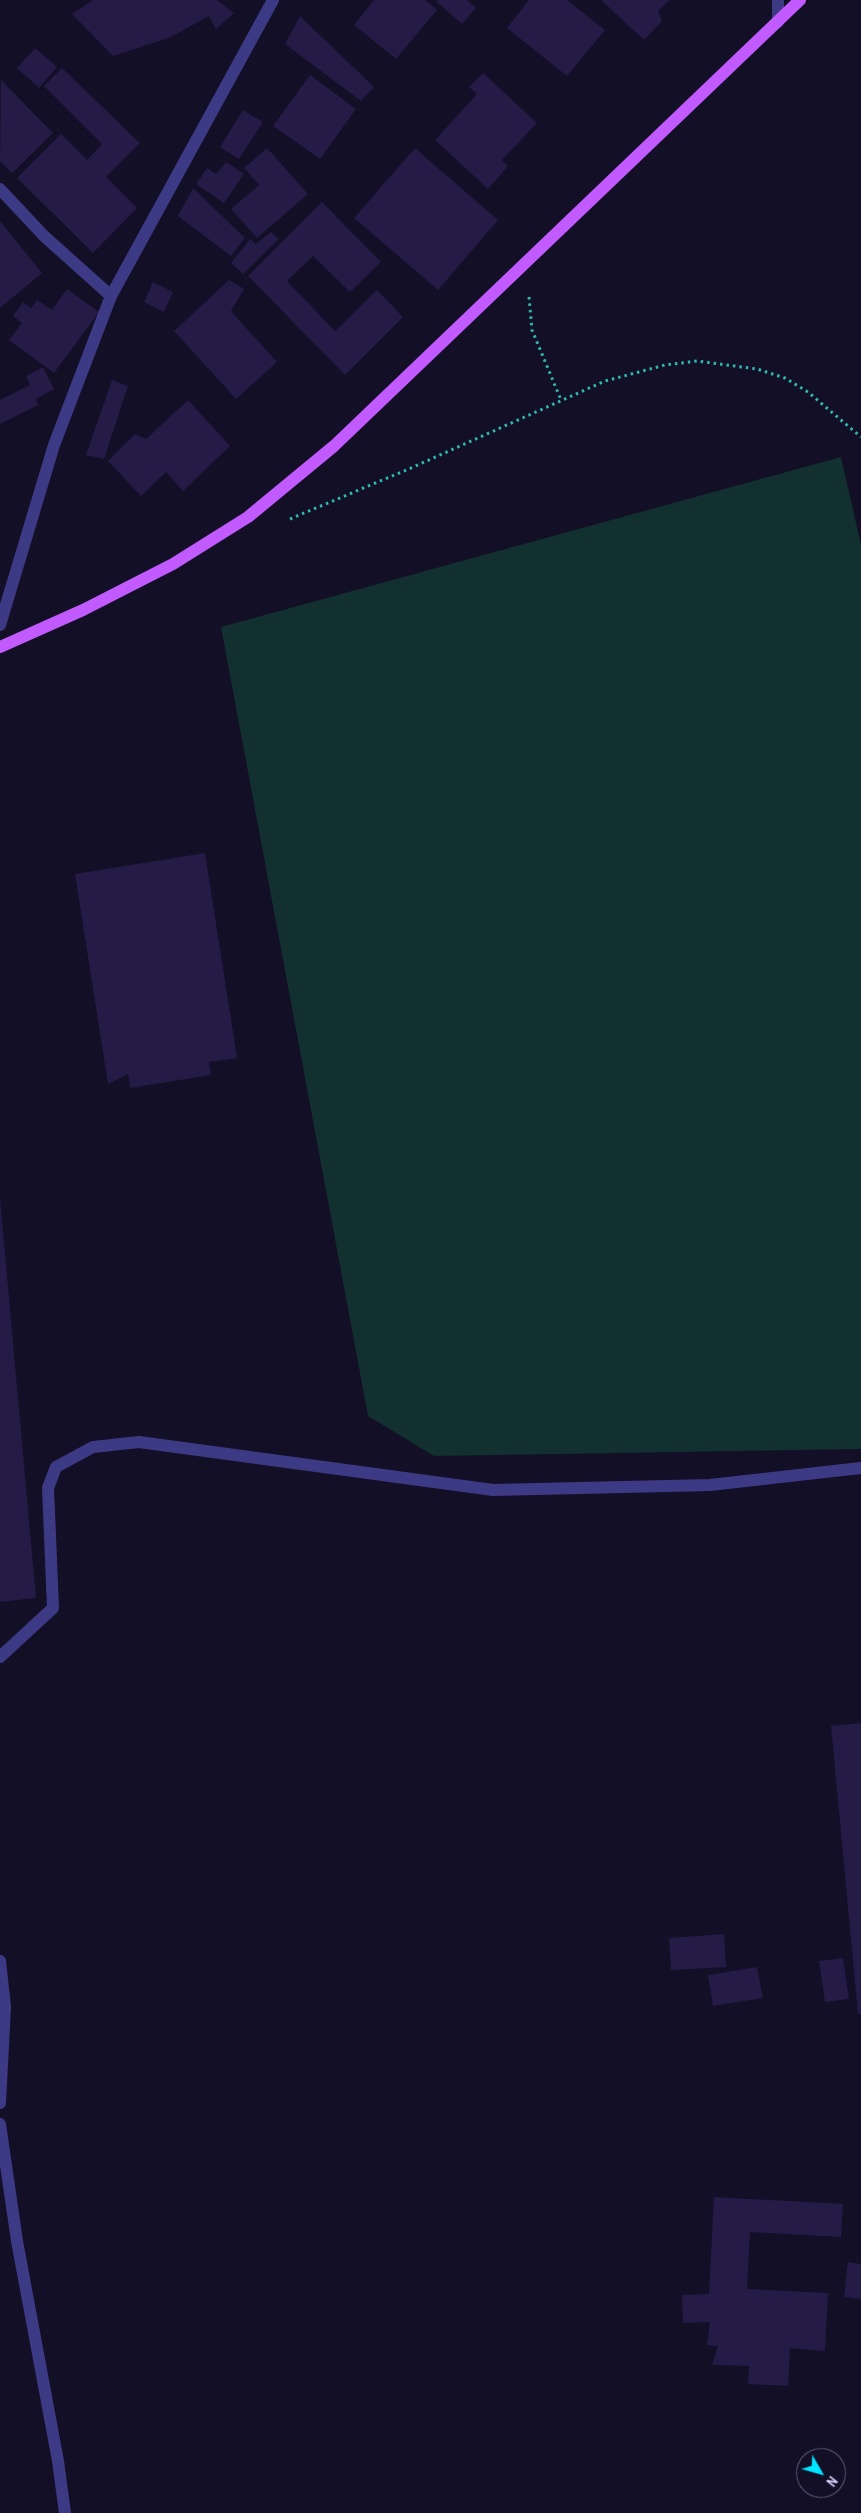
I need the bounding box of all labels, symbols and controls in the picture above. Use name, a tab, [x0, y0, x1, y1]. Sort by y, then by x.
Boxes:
north arrow	[796, 2448, 846, 2498]
text: N	[822, 2473, 842, 2490]

